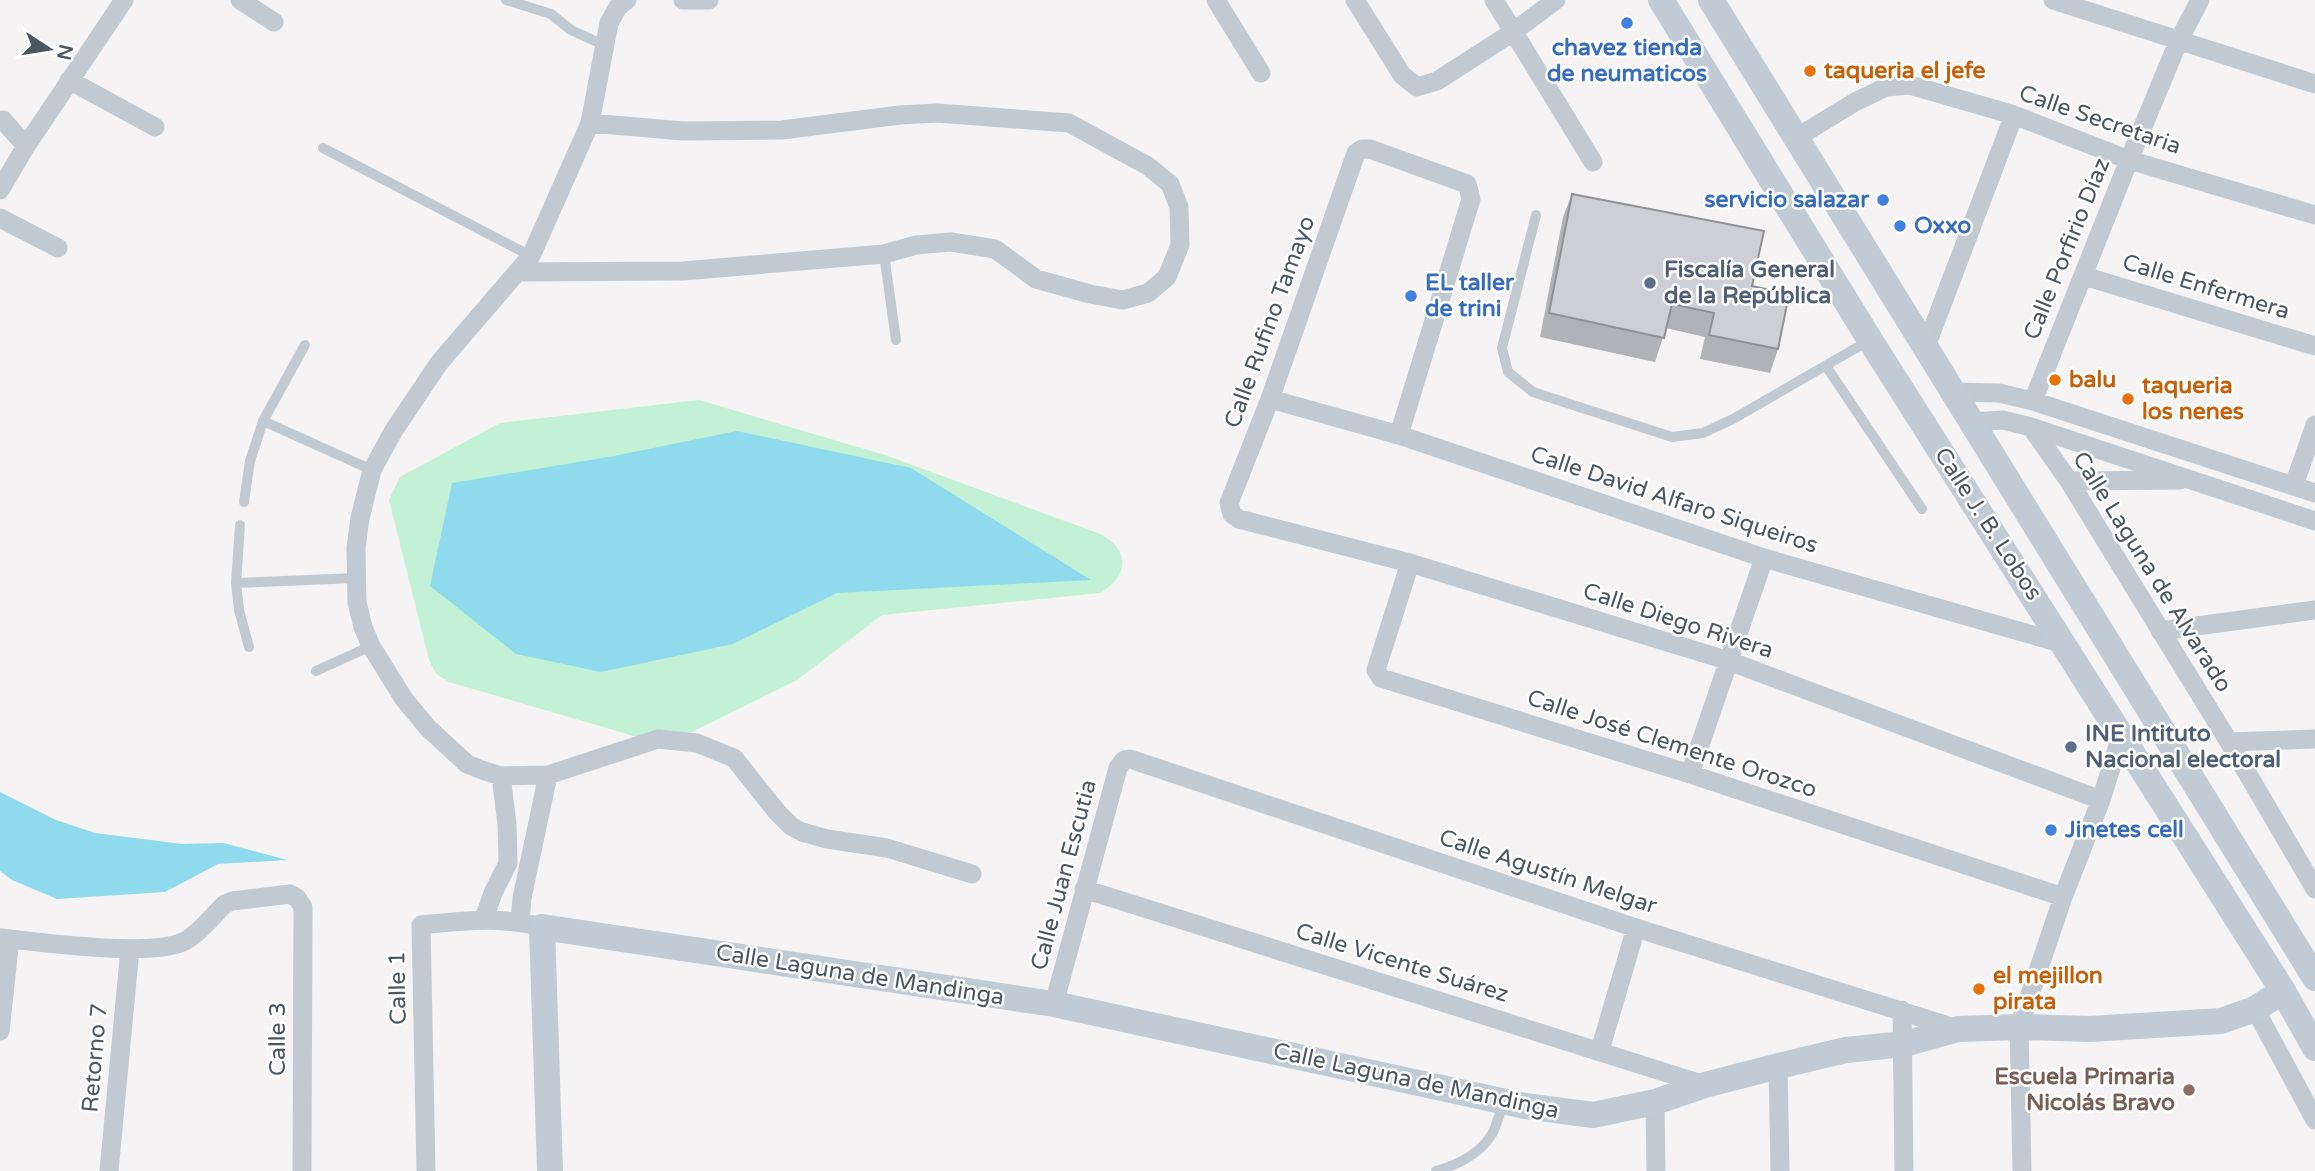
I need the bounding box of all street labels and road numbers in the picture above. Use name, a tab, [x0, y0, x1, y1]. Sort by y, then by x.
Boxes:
street label: Calle Secretaria	[2015, 79, 2185, 161]
street label: Calle Porfirio Díaz	[2018, 154, 2116, 344]
street label: Calle Rufino Tamayo	[1219, 212, 1321, 432]
street label: Calle Enfermera	[2119, 248, 2293, 326]
street label: Calle David Alfaro Siqueiros	[1527, 440, 1821, 560]
street label: Calle J. B. Lobos	[1928, 442, 2048, 606]
street label: Calle Laguna de Alvarado	[2066, 447, 2238, 697]
street label: Calle Diego Rivera	[1579, 577, 1777, 665]
street label: Calle José Clemente Orozco	[1524, 684, 1820, 804]
street label: Calle Juan Escutia	[1025, 777, 1103, 973]
street label: Calle Agustín Melgar	[1436, 824, 1660, 920]
street label: Calle Vicente Suárez	[1292, 917, 1512, 1009]
street label: Calle Laguna de Mandinga	[714, 938, 1006, 1012]
street label: Calle 1	[383, 951, 413, 1025]
street label: Retorno 7	[76, 1002, 114, 1114]
street label: Calle 3	[264, 1002, 292, 1076]
street label: Calle Laguna de Mandinga	[1271, 1037, 1561, 1125]

